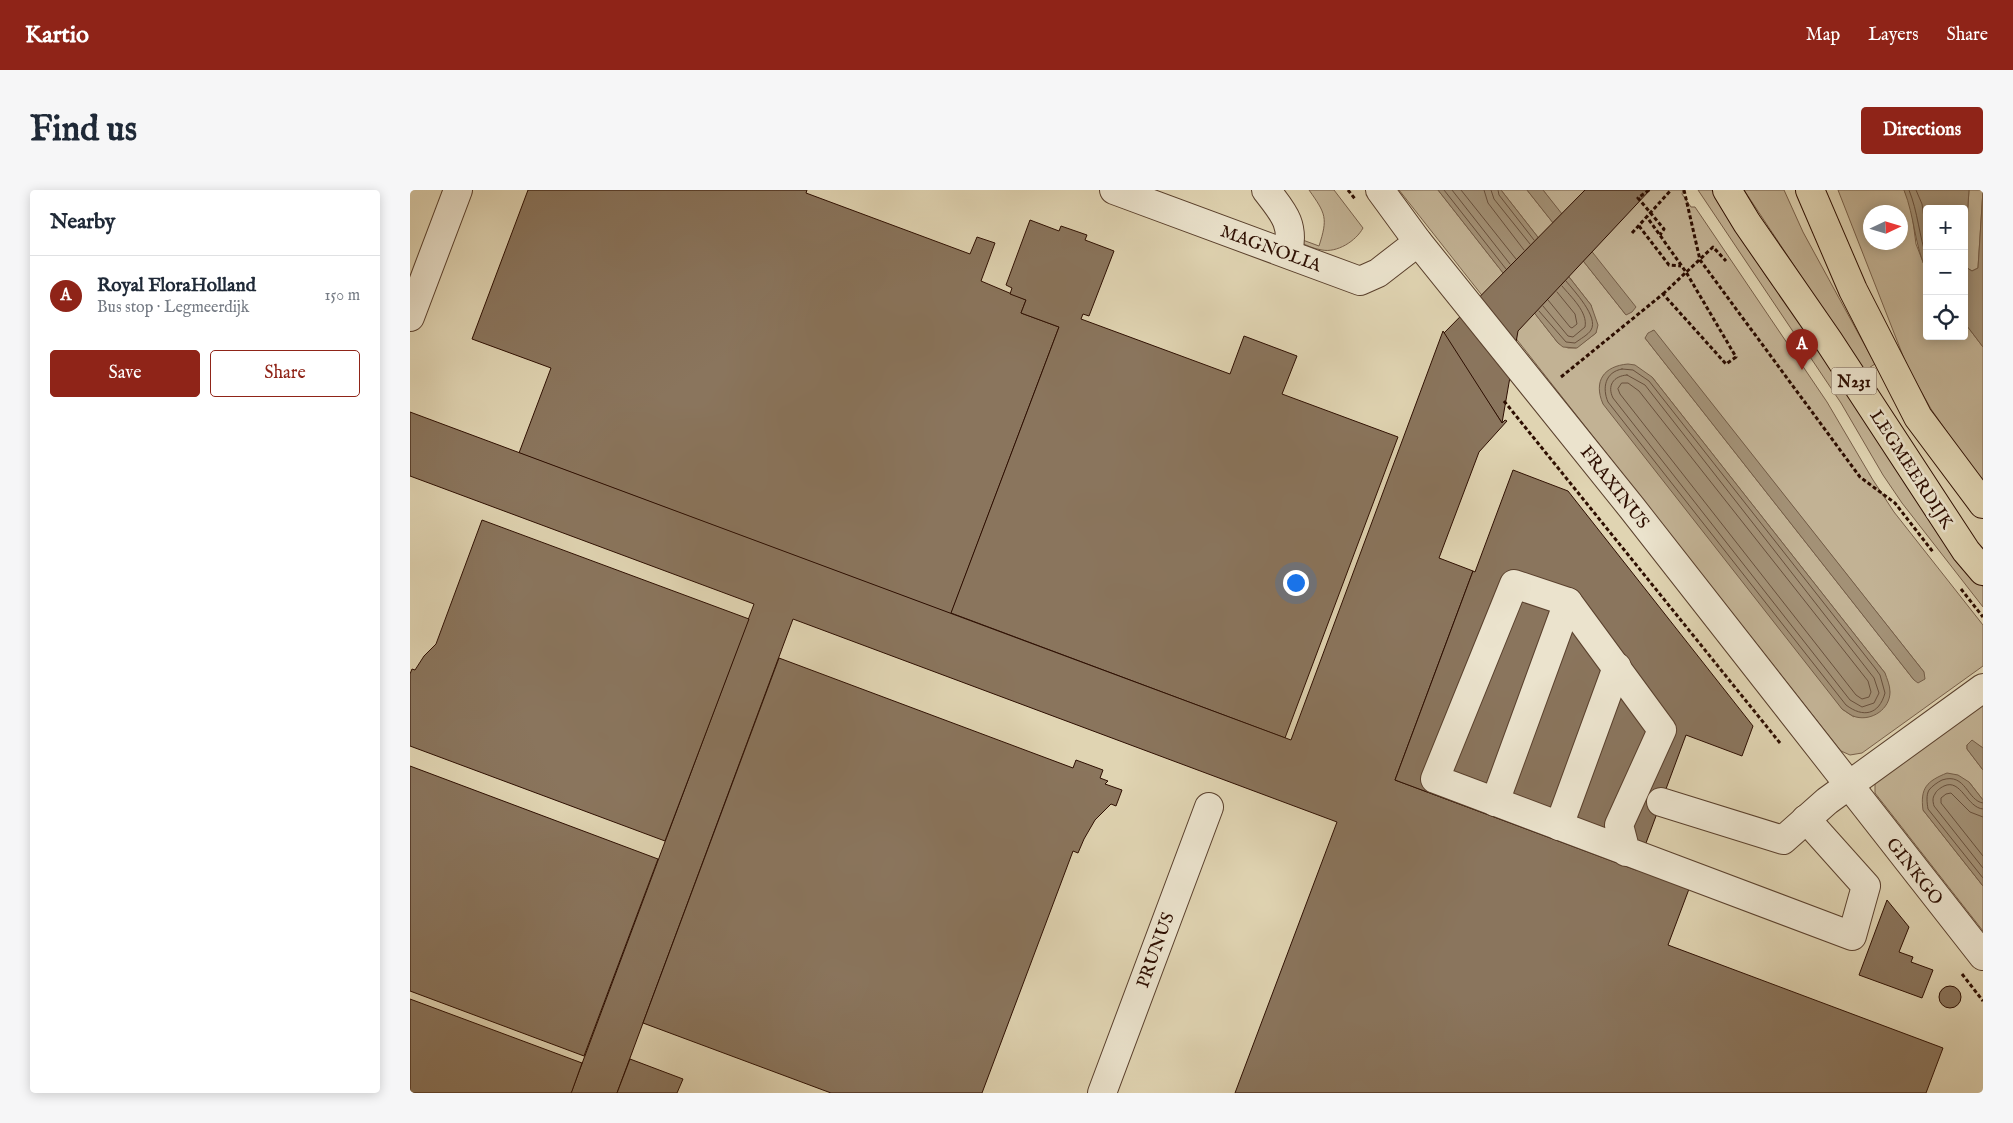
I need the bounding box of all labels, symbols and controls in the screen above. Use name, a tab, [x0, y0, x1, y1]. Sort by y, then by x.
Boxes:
text: Kartio	[25, 20, 89, 51]
text: Map	[1806, 24, 1840, 47]
text: Layers	[1868, 24, 1919, 47]
text: Share	[1947, 24, 1988, 47]
button: Directions	[1861, 107, 1983, 154]
text: Find us	[30, 108, 137, 153]
north arrow	[1863, 205, 1908, 250]
map controls	[1923, 205, 1968, 340]
button: +	[1923, 205, 1968, 250]
text: Nearby	[50, 209, 115, 236]
street label: MAGNOLIA	[1217, 221, 1325, 279]
button: −	[1923, 250, 1968, 295]
text: Royal FloraHolland	[97, 274, 256, 298]
text: A	[61, 286, 71, 306]
text: 150 m	[325, 286, 360, 306]
button: locate	[1923, 295, 1968, 340]
text: Bus stop · Legmeerdijk	[97, 298, 249, 318]
pin: A	[1786, 329, 1818, 370]
button: Save	[50, 350, 200, 397]
button: Share	[210, 350, 360, 397]
road number: N231	[1832, 368, 1876, 395]
street label: LEGMEERDIJK	[1864, 406, 1958, 535]
street label: FRAXINUS	[1574, 442, 1653, 534]
your location	[1283, 570, 1309, 596]
street label: GINKGO	[1880, 834, 1947, 910]
street label: PRUNUS	[1132, 910, 1181, 991]

